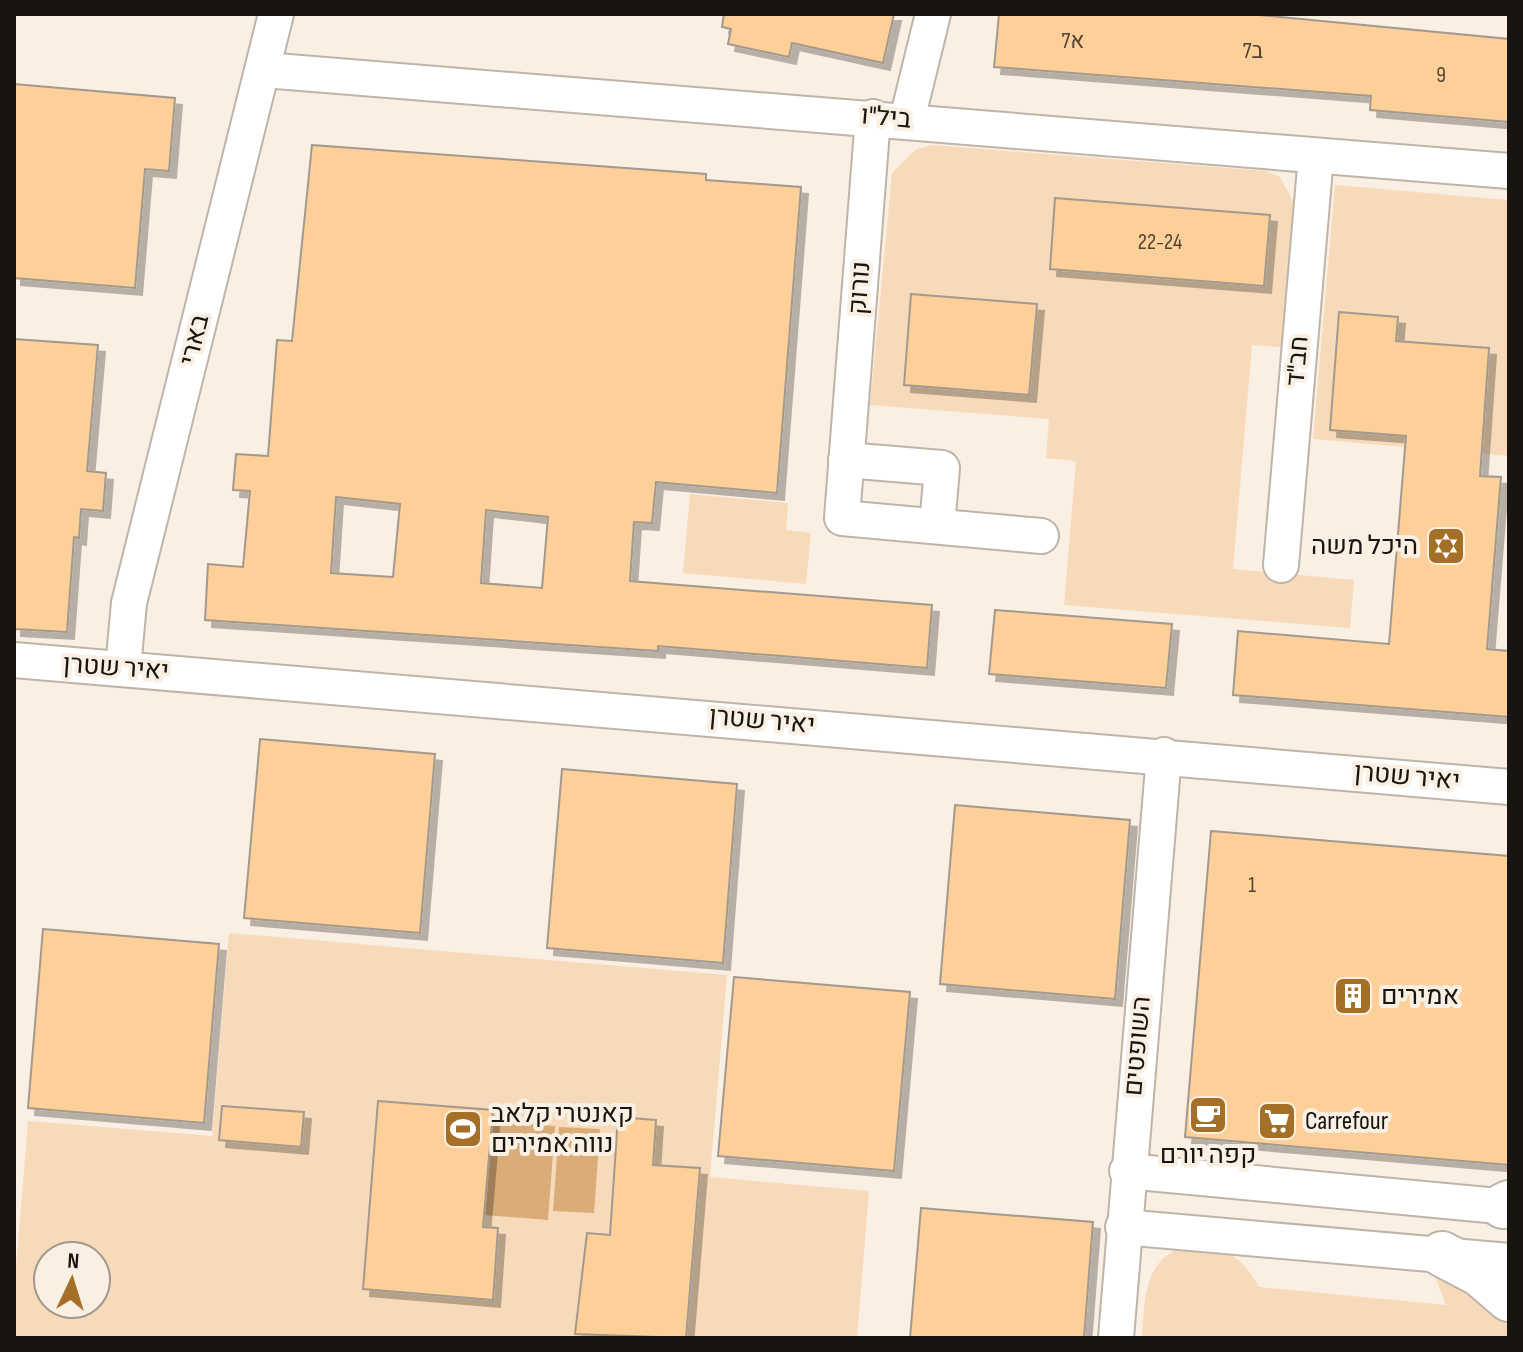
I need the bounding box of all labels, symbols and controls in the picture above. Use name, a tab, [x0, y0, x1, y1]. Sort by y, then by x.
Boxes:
house number: 7א	[1062, 28, 1084, 55]
house number: 7ב	[1243, 38, 1264, 65]
house number: 9	[1436, 62, 1446, 89]
street label: ביל"ו	[860, 100, 913, 136]
house number: 22-24	[1138, 229, 1182, 256]
street label: נורוק	[843, 260, 877, 316]
street label: בארי	[174, 311, 216, 368]
street label: חב"ד	[1280, 334, 1316, 388]
synagogue icon: היכל משה	[1425, 525, 1467, 567]
place label: היכל משה	[1311, 531, 1418, 562]
street label: יאיר שטרן	[62, 649, 170, 687]
street label: יאיר שטרן	[708, 701, 816, 741]
street label: יאיר שטרן	[1353, 757, 1461, 797]
house number: 1	[1248, 872, 1256, 899]
building icon: אמירים	[1332, 975, 1374, 1017]
place label: אמירים	[1381, 981, 1459, 1012]
street label: השופטים	[1118, 995, 1158, 1097]
cafe icon: קפה יורם	[1187, 1094, 1229, 1136]
place label: קאנטרי קלאב נווה אמירים	[491, 1099, 634, 1160]
supermarket icon: Carrefour	[1256, 1100, 1298, 1142]
place label: Carrefour	[1305, 1106, 1389, 1137]
sports icon: קאנטרי קלאב נווה אמירים	[442, 1108, 484, 1150]
place label: קפה יורם	[1160, 1140, 1256, 1171]
north arrow	[32, 1240, 112, 1320]
text: N	[66, 1248, 80, 1275]

